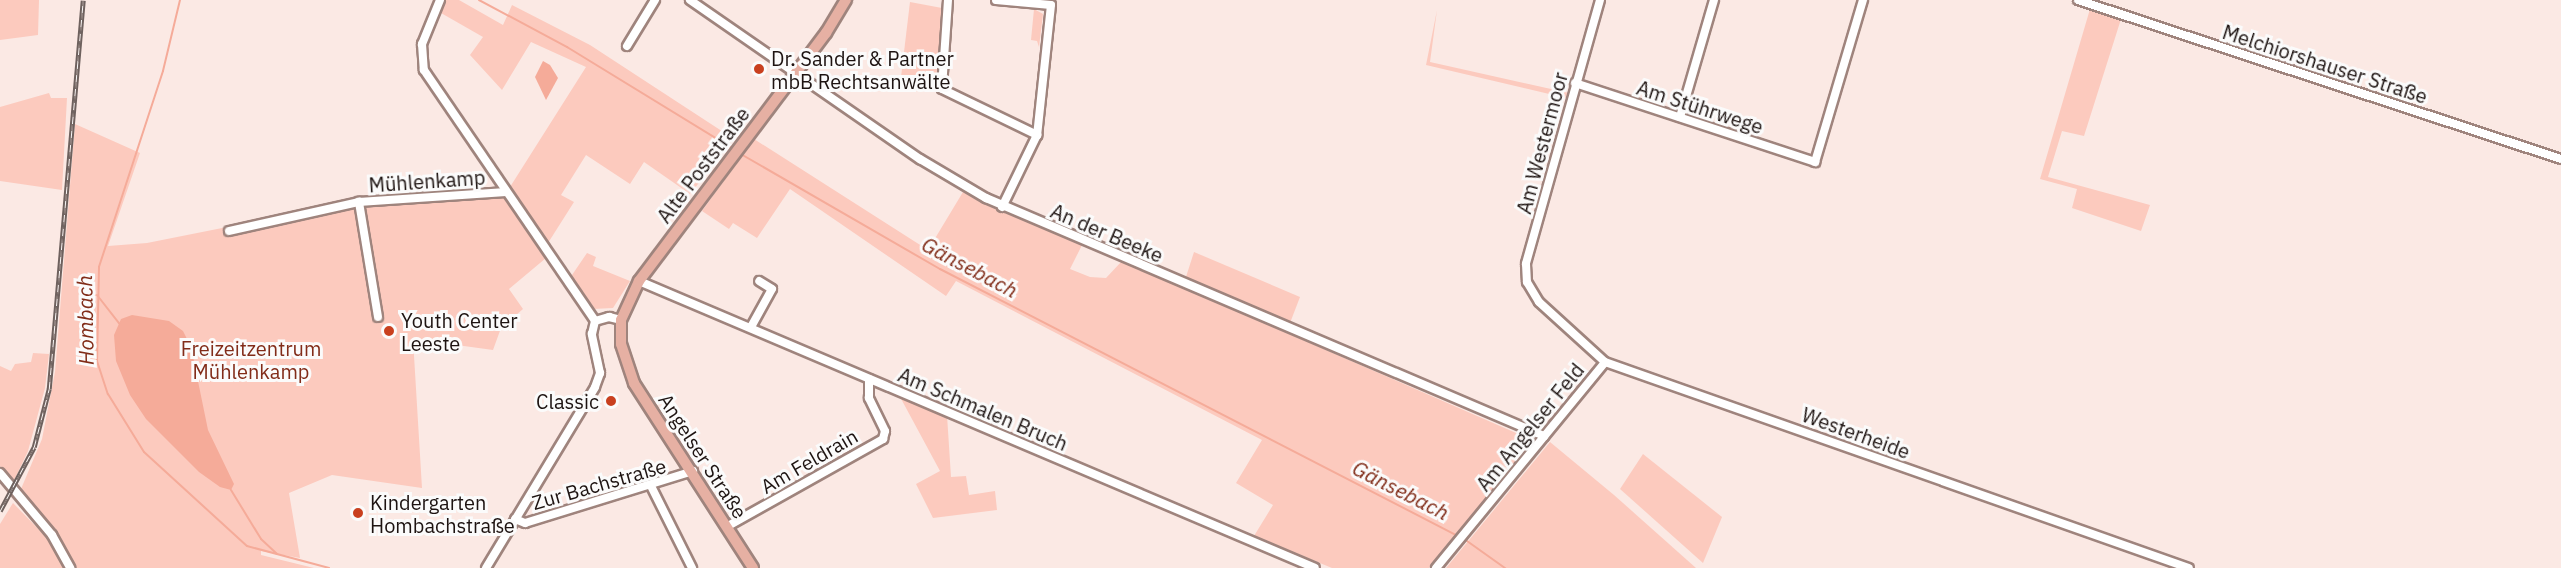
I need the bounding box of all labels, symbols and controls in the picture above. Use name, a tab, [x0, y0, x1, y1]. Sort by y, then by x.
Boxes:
street label: Melchiorshauser Straße	[2220, 20, 2430, 108]
place label: Dr. Sander & Partner mbB Rechtsanwälte	[771, 46, 954, 93]
marker: Dr. Sander & Partner mbB Rechtsanwälte	[752, 62, 766, 76]
street label: Am Westermoor	[1512, 70, 1572, 216]
street label: Am Stührwege	[1634, 75, 1766, 139]
street label: Alte Poststraße	[652, 102, 754, 228]
street label: Mühlenkamp	[368, 165, 486, 197]
street label: An der Beeke	[1047, 199, 1167, 267]
water label: Gänsebach	[918, 231, 1022, 303]
water label: Hombach	[72, 275, 98, 365]
place label: Youth Center Leeste	[401, 308, 518, 355]
marker: Youth Center Leeste	[382, 324, 396, 338]
park label: Freizeitzentrum Mühlenkamp	[181, 337, 321, 384]
street label: Am Angelser Feld	[1471, 358, 1589, 496]
street label: Am Schmalen Bruch	[895, 362, 1071, 456]
place label: Classic	[536, 389, 599, 413]
street label: Angelser Straße	[654, 389, 752, 523]
marker: Classic	[604, 394, 618, 408]
street label: Westerheide	[1799, 402, 1913, 464]
street label: Am Feldrain	[756, 424, 862, 498]
street label: Zur Bachstraße	[529, 453, 669, 515]
water label: Gänsebach	[1349, 455, 1453, 525]
place label: Kindergarten Hombachstraße	[370, 490, 515, 537]
marker: Kindergarten Hombachstraße	[351, 506, 365, 520]

